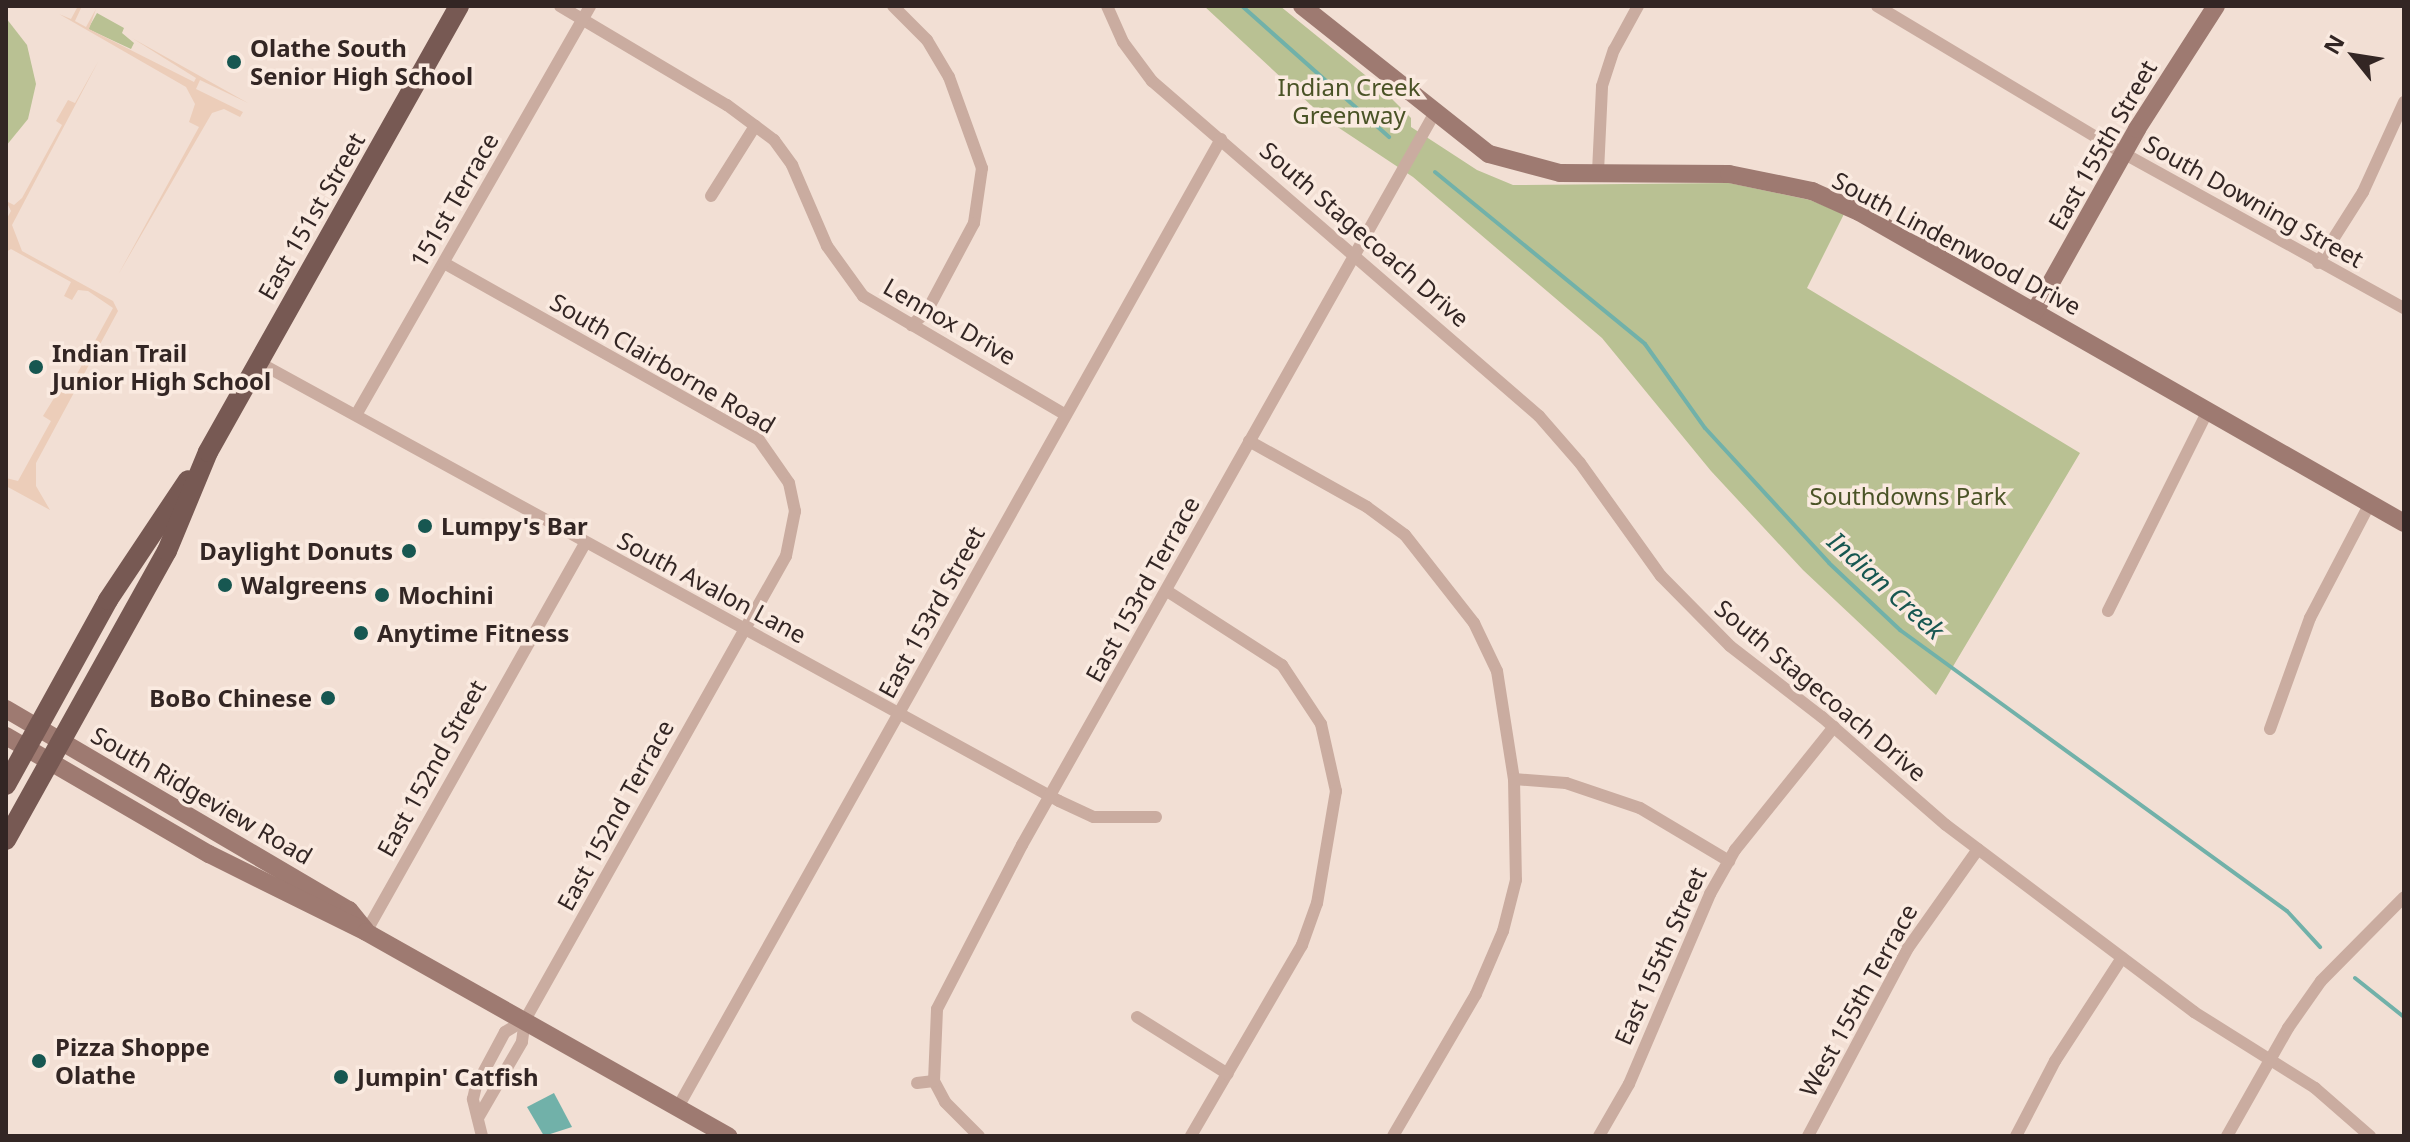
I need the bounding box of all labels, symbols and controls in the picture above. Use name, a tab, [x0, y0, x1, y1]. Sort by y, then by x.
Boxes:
north arrow	[2314, 16, 2394, 96]
text: N	[2316, 29, 2351, 59]
place label: Olathe South Senior High School	[250, 34, 473, 90]
marker: Olathe South Senior High School	[225, 53, 243, 71]
street label: East 155th Street	[2042, 55, 2162, 235]
park label: Indian Creek Greenway	[1278, 73, 1420, 129]
street label: East 151st Street	[252, 127, 370, 305]
street label: 151st Terrace	[404, 128, 504, 272]
street label: South Downing Street	[2139, 129, 2369, 273]
street label: South Stagecoach Drive	[1255, 135, 1475, 333]
street label: South Lindenwood Drive	[1828, 165, 2086, 321]
street label: Lennox Drive	[879, 272, 1021, 370]
street label: South Clairborne Road	[546, 287, 780, 439]
place label: Indian Trail Junior High School	[52, 339, 271, 395]
marker: Indian Trail Junior High School	[27, 358, 45, 376]
park label: Southdowns Park	[1810, 482, 2006, 510]
street label: East 153rd Terrace	[1079, 491, 1205, 687]
place label: Lumpy's Bar	[441, 512, 588, 540]
marker: Lumpy's Bar	[416, 517, 434, 535]
street label: East 153rd Street	[872, 521, 990, 703]
street label: South Avalon Lane	[613, 525, 811, 649]
water label: Indian Creek	[1821, 526, 1951, 646]
place label: Daylight Donuts	[199, 537, 393, 565]
marker: Daylight Donuts	[400, 542, 418, 560]
place label: Walgreens	[241, 571, 367, 599]
marker: Walgreens	[216, 576, 234, 594]
place label: Mochini	[398, 581, 494, 609]
marker: Mochini	[373, 586, 391, 604]
street label: South Stagecoach Drive	[1709, 593, 1933, 787]
place label: Anytime Fitness	[377, 619, 569, 647]
marker: Anytime Fitness	[352, 624, 370, 642]
street label: East 152nd Street	[371, 675, 491, 861]
place label: BoBo Chinese	[149, 684, 312, 712]
marker: BoBo Chinese	[319, 689, 337, 707]
street label: East 152nd Terrace	[551, 715, 679, 915]
street label: South Ridgeview Road	[86, 720, 318, 870]
street label: East 155th Street	[1608, 863, 1712, 1049]
street label: West 155th Terrace	[1793, 899, 1923, 1101]
place label: Pizza Shoppe Olathe	[55, 1033, 210, 1089]
marker: Pizza Shoppe Olathe	[30, 1052, 48, 1070]
place label: Jumpin' Catfish	[357, 1063, 539, 1091]
marker: Jumpin' Catfish	[332, 1068, 350, 1086]

